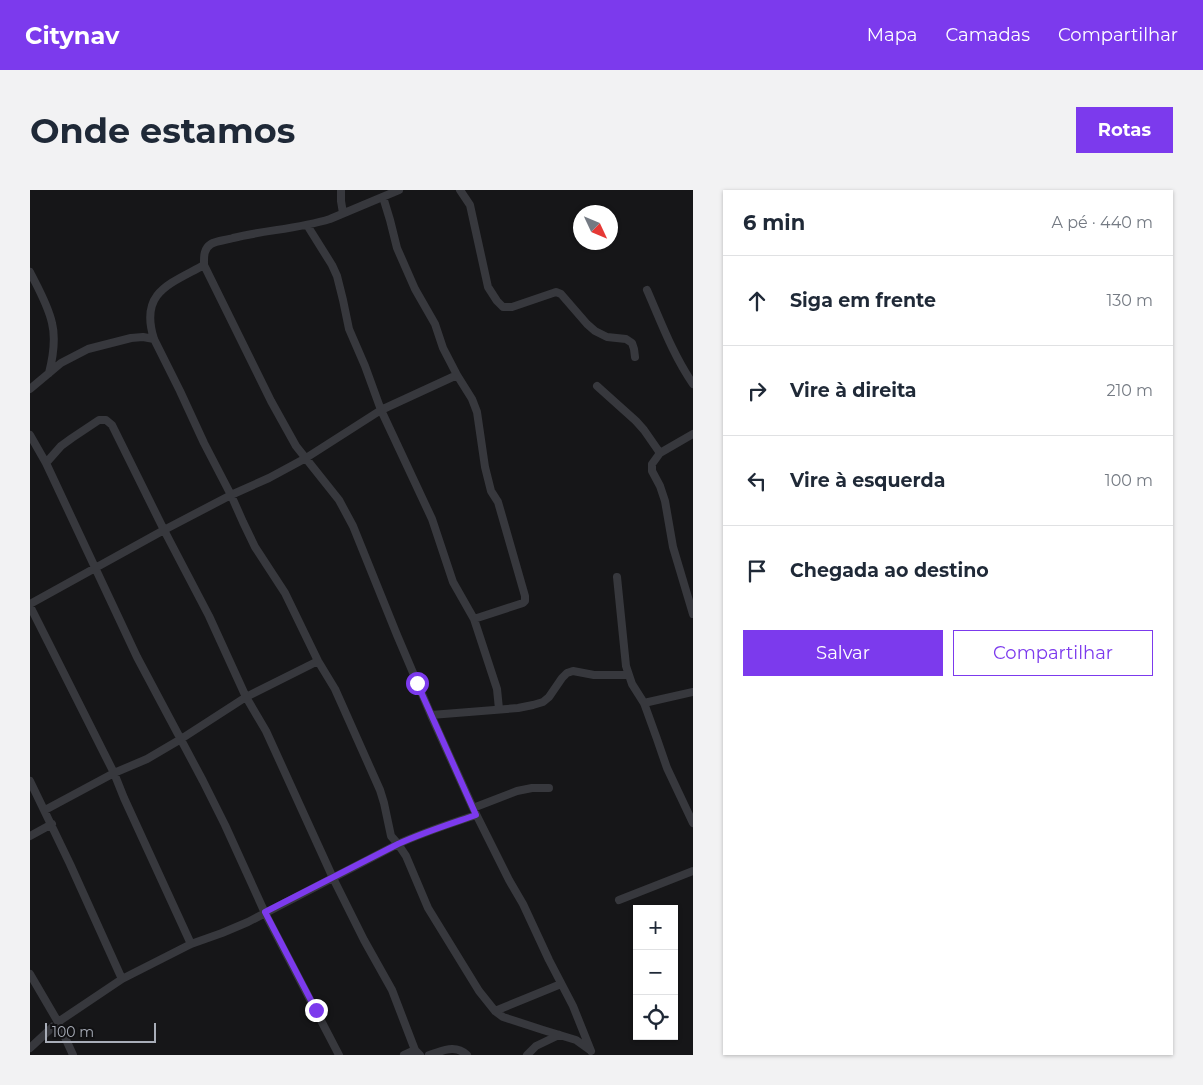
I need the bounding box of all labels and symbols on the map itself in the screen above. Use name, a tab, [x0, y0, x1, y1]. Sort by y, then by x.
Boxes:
north arrow	[573, 205, 618, 250]
route start	[406, 672, 429, 695]
route end	[305, 999, 328, 1022]
scale bar	[45, 1020, 156, 1043]

